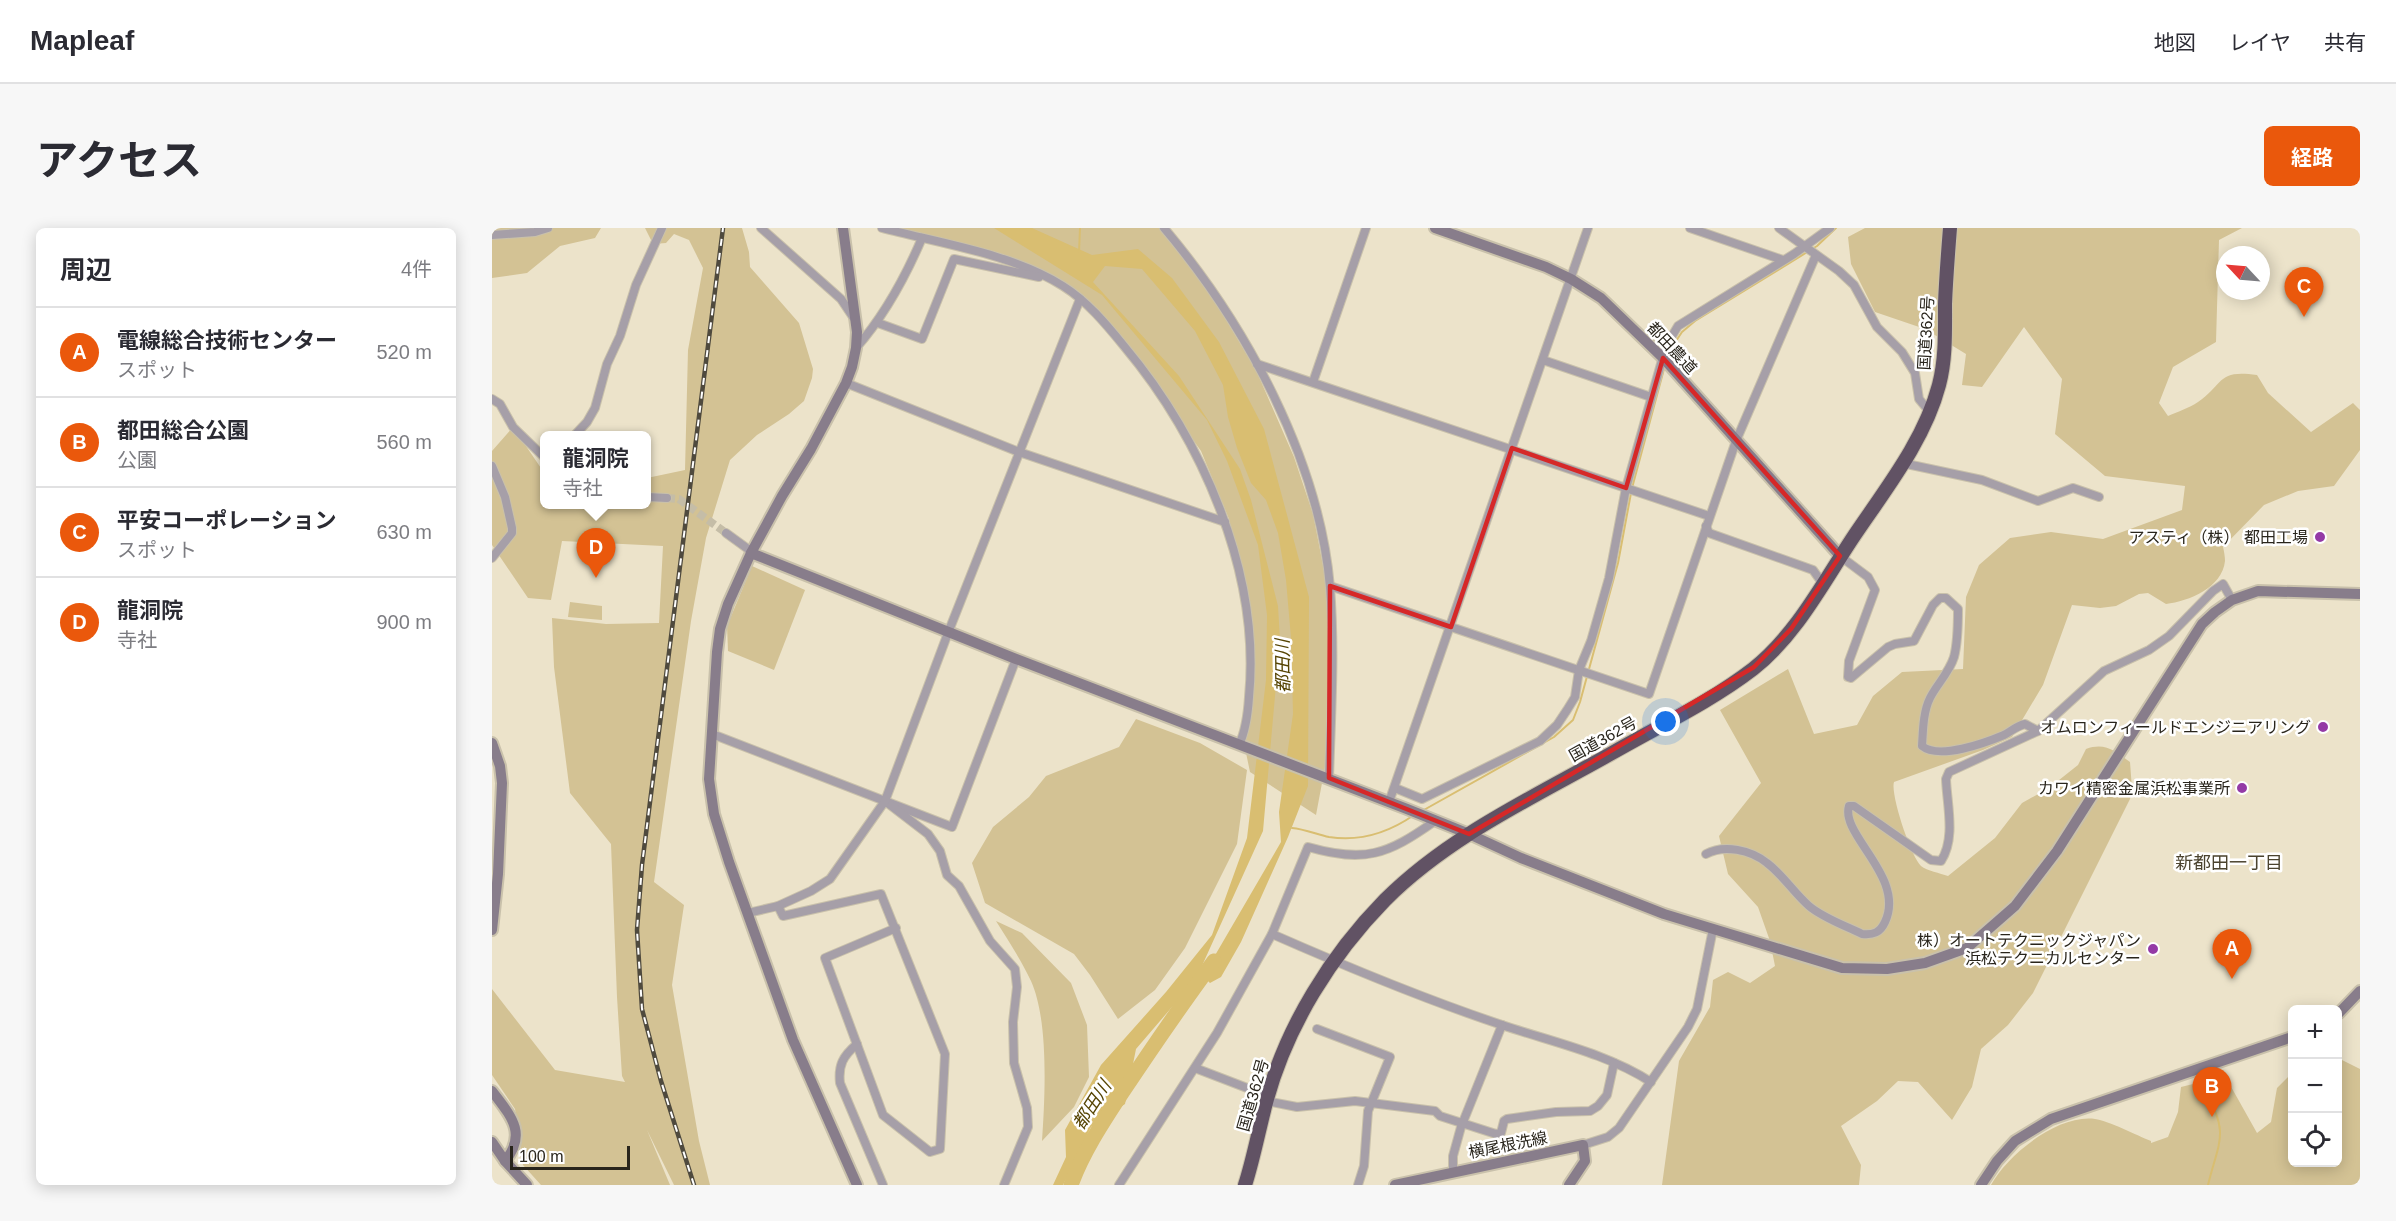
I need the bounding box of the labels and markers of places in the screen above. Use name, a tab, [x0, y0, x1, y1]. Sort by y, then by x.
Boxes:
pin: C	[2284, 268, 2324, 317]
pin: D	[576, 528, 616, 578]
place label: アスティ（株） 都田工場	[2129, 529, 2308, 546]
marker: アスティ（株） 都田工場	[2313, 530, 2327, 544]
place label: オムロンフィールドエンジニアリング	[2040, 719, 2311, 736]
marker: オムロンフィールドエンジニアリング	[2316, 720, 2330, 734]
place label: カワイ精密金属浜松事業所	[2038, 780, 2230, 797]
marker: カワイ精密金属浜松事業所	[2235, 781, 2249, 795]
pin: A	[2212, 930, 2252, 979]
place label: 株）オートテクニックジャパン 浜松テクニカルセンター	[1917, 932, 2141, 967]
marker: 株）オートテクニックジャパン 浜松テクニカルセンター	[2146, 942, 2160, 956]
pin: B	[2192, 1068, 2232, 1117]

